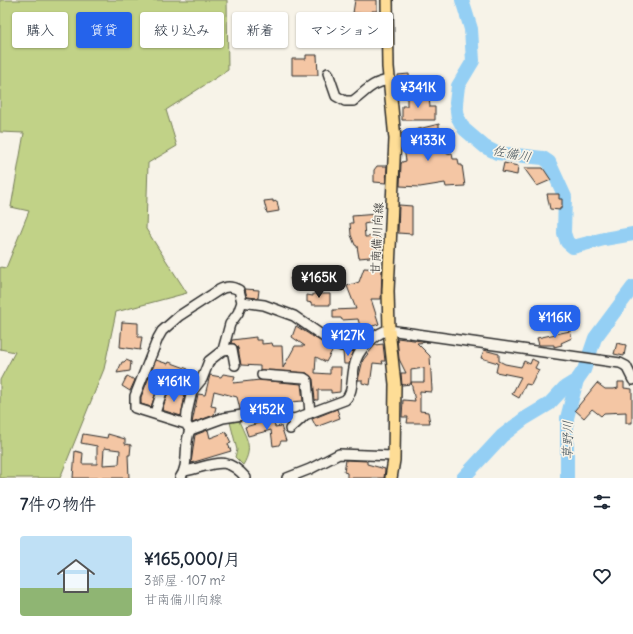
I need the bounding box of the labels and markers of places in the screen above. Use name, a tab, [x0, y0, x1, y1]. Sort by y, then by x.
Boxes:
pin: ¥341K	[390, 75, 446, 109]
pin: ¥133K	[400, 128, 456, 162]
pin: ¥165K	[291, 265, 347, 299]
pin: ¥116K	[527, 305, 583, 339]
pin: ¥127K	[320, 323, 376, 357]
pin: ¥161K	[146, 369, 202, 403]
pin: ¥152K	[239, 397, 295, 431]

